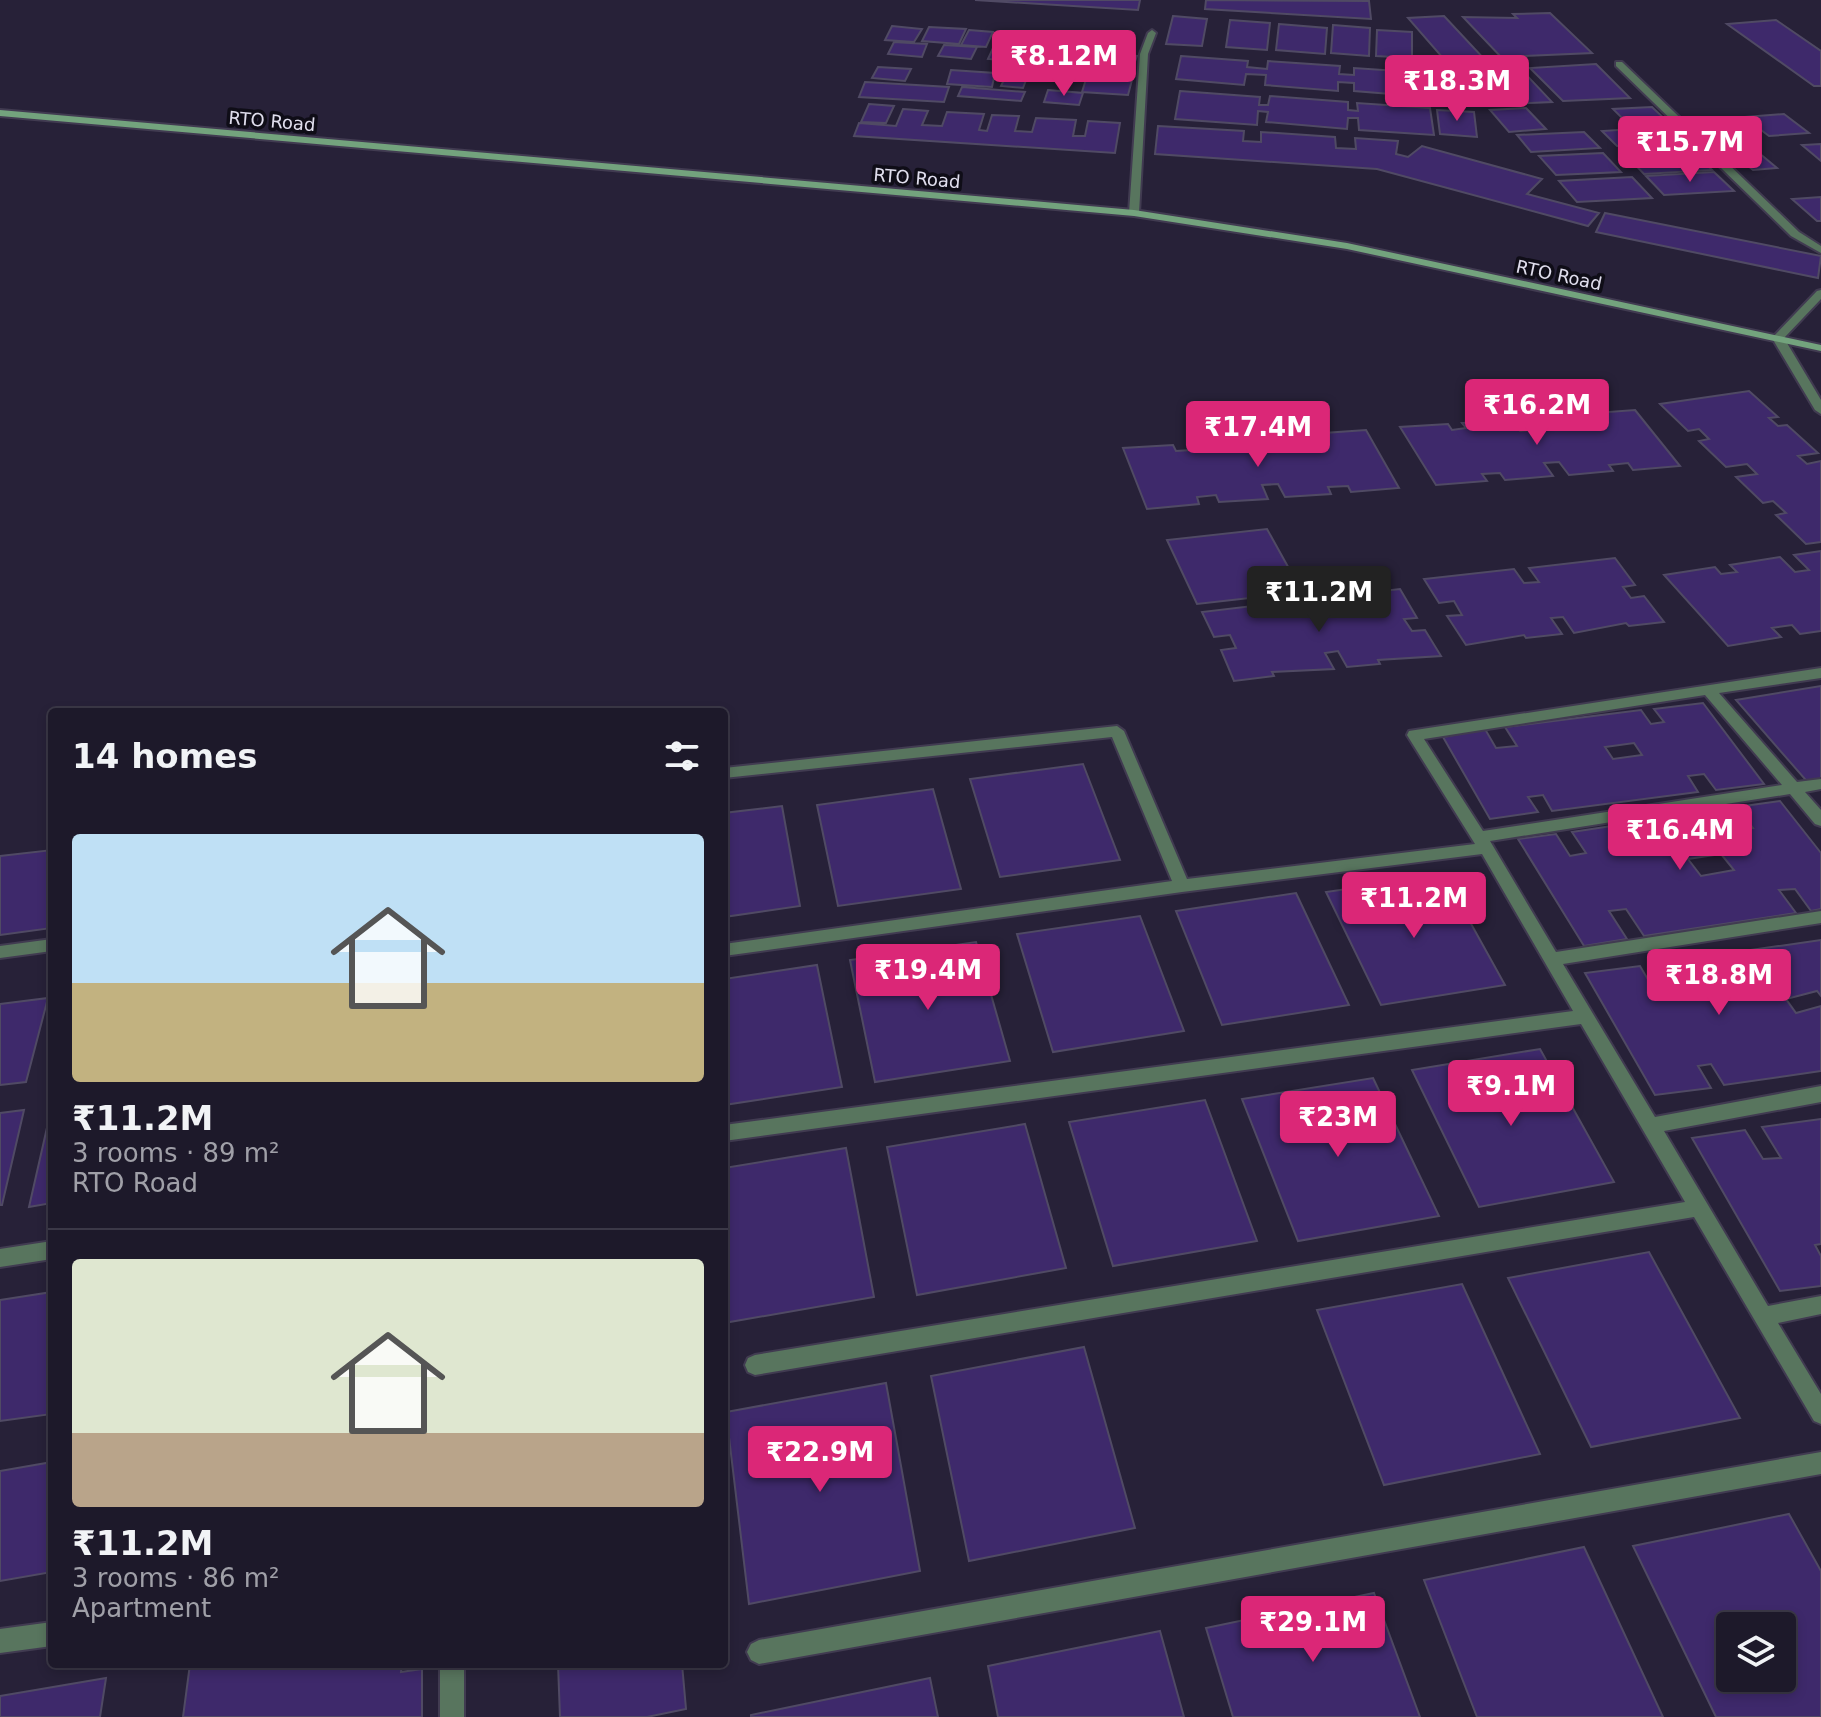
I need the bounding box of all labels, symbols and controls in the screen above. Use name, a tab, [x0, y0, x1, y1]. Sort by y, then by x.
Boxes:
pin: ₹8.12M	[999, 30, 1129, 98]
text: ₹8.12M	[1010, 41, 1118, 71]
pin: ₹18.3M	[1392, 55, 1522, 123]
text: ₹18.3M	[1403, 66, 1511, 96]
street label: RTO Road	[228, 107, 316, 135]
pin: ₹15.7M	[1625, 116, 1755, 184]
text: ₹15.7M	[1636, 127, 1744, 157]
street label: RTO Road	[873, 164, 961, 192]
street label: RTO Road	[1514, 256, 1604, 294]
pin: ₹16.2M	[1472, 379, 1602, 447]
text: ₹16.2M	[1483, 390, 1591, 420]
pin: ₹17.4M	[1193, 401, 1323, 469]
text: ₹17.4M	[1204, 412, 1312, 442]
pin: ₹11.2M	[1254, 566, 1384, 634]
text: ₹11.2M	[1265, 577, 1373, 607]
icon: filters	[660, 734, 704, 778]
text: 14 homes	[72, 736, 257, 776]
pin: ₹16.4M	[1615, 804, 1745, 872]
text: ₹16.4M	[1626, 815, 1734, 845]
pin: ₹11.2M	[1349, 872, 1479, 940]
text: ₹11.2M	[1360, 883, 1468, 913]
icon: home	[316, 886, 460, 1030]
pin: ₹19.4M	[863, 944, 993, 1012]
pin: ₹18.8M	[1654, 949, 1784, 1017]
text: ₹19.4M	[874, 955, 982, 985]
text: ₹18.8M	[1665, 960, 1773, 990]
pin: ₹9.1M	[1455, 1060, 1567, 1128]
text: ₹9.1M	[1466, 1071, 1556, 1101]
pin: ₹23M	[1291, 1091, 1385, 1159]
text: ₹11.2M	[72, 1098, 213, 1138]
text: ₹23M	[1298, 1102, 1378, 1132]
text: 3 rooms · 89 m²	[72, 1138, 280, 1168]
text: RTO Road	[72, 1168, 198, 1198]
icon: home	[316, 1311, 460, 1455]
pin: ₹22.9M	[755, 1426, 885, 1494]
text: ₹22.9M	[766, 1437, 874, 1467]
text: ₹11.2M	[72, 1523, 213, 1563]
text: 3 rooms · 86 m²	[72, 1563, 280, 1593]
text: Apartment	[72, 1593, 211, 1623]
pin: ₹29.1M	[1248, 1596, 1378, 1664]
text: ₹29.1M	[1259, 1607, 1367, 1637]
map controls	[1716, 1612, 1796, 1692]
button: layers	[1716, 1612, 1796, 1692]

